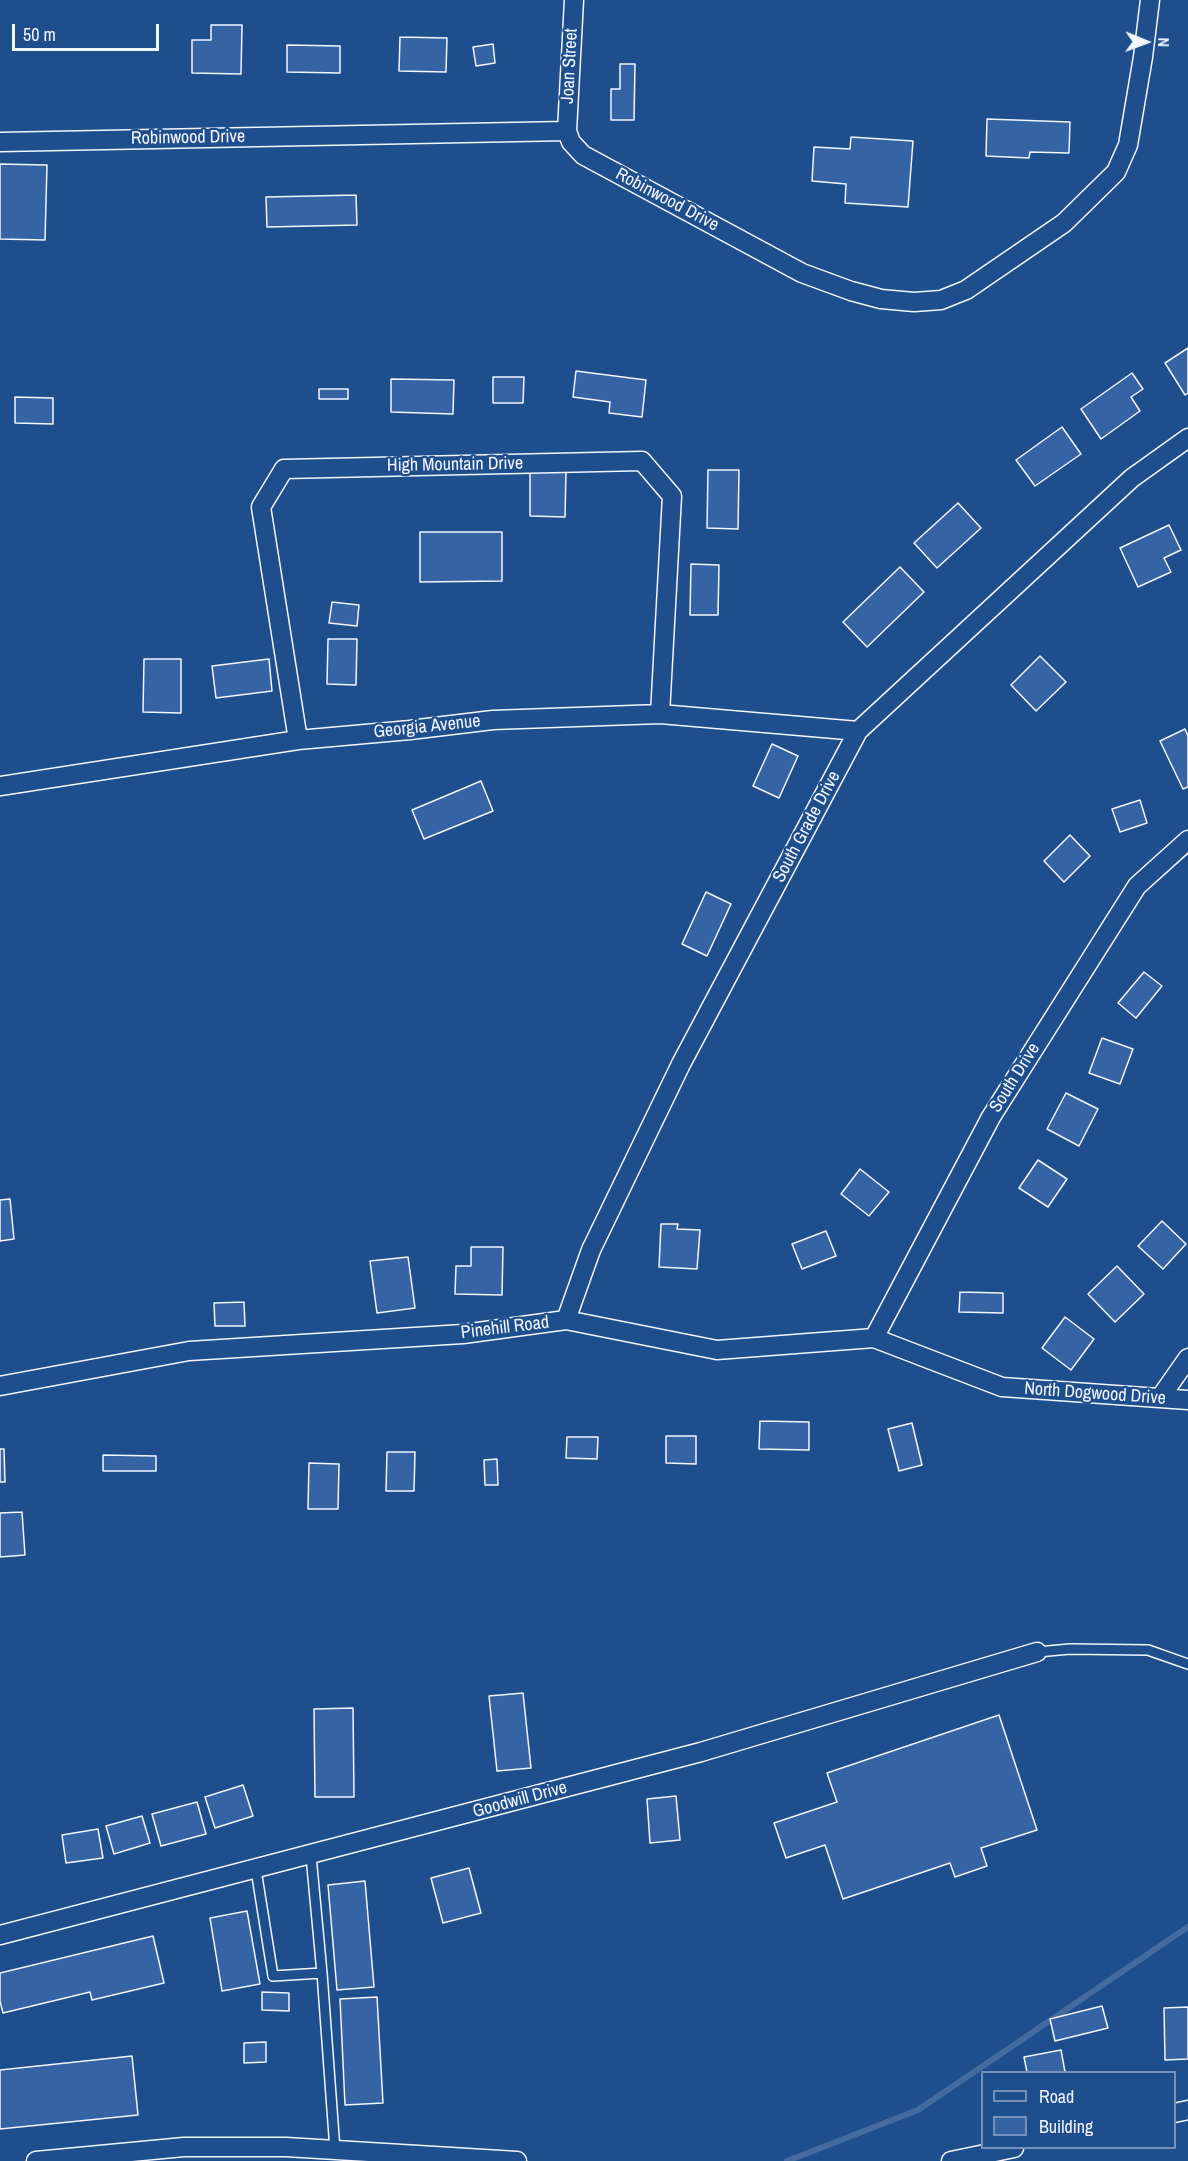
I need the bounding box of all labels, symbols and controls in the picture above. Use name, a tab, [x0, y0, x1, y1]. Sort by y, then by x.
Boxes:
scale bar	[15, 12, 162, 50]
north arrow	[1116, 12, 1176, 72]
text: 50 m	[23, 22, 56, 47]
street label: Joan Street	[557, 28, 583, 104]
text: N	[1153, 37, 1175, 47]
street label: Robinwood Drive	[131, 126, 245, 150]
street label: Robinwood Drive	[612, 164, 722, 236]
street label: High Mountain Drive	[387, 453, 523, 477]
street label: Georgia Avenue	[373, 711, 481, 743]
street label: South Grade Drive	[769, 768, 845, 886]
street label: South Drive	[985, 1039, 1045, 1117]
street label: Pinehill Road	[460, 1312, 550, 1344]
street label: North Dogwood Drive	[1023, 1378, 1167, 1410]
street label: Goodwill Drive	[470, 1777, 570, 1823]
legend	[981, 2071, 1176, 2149]
text: Road	[1039, 2084, 1074, 2109]
text: Building	[1039, 2114, 1093, 2139]

